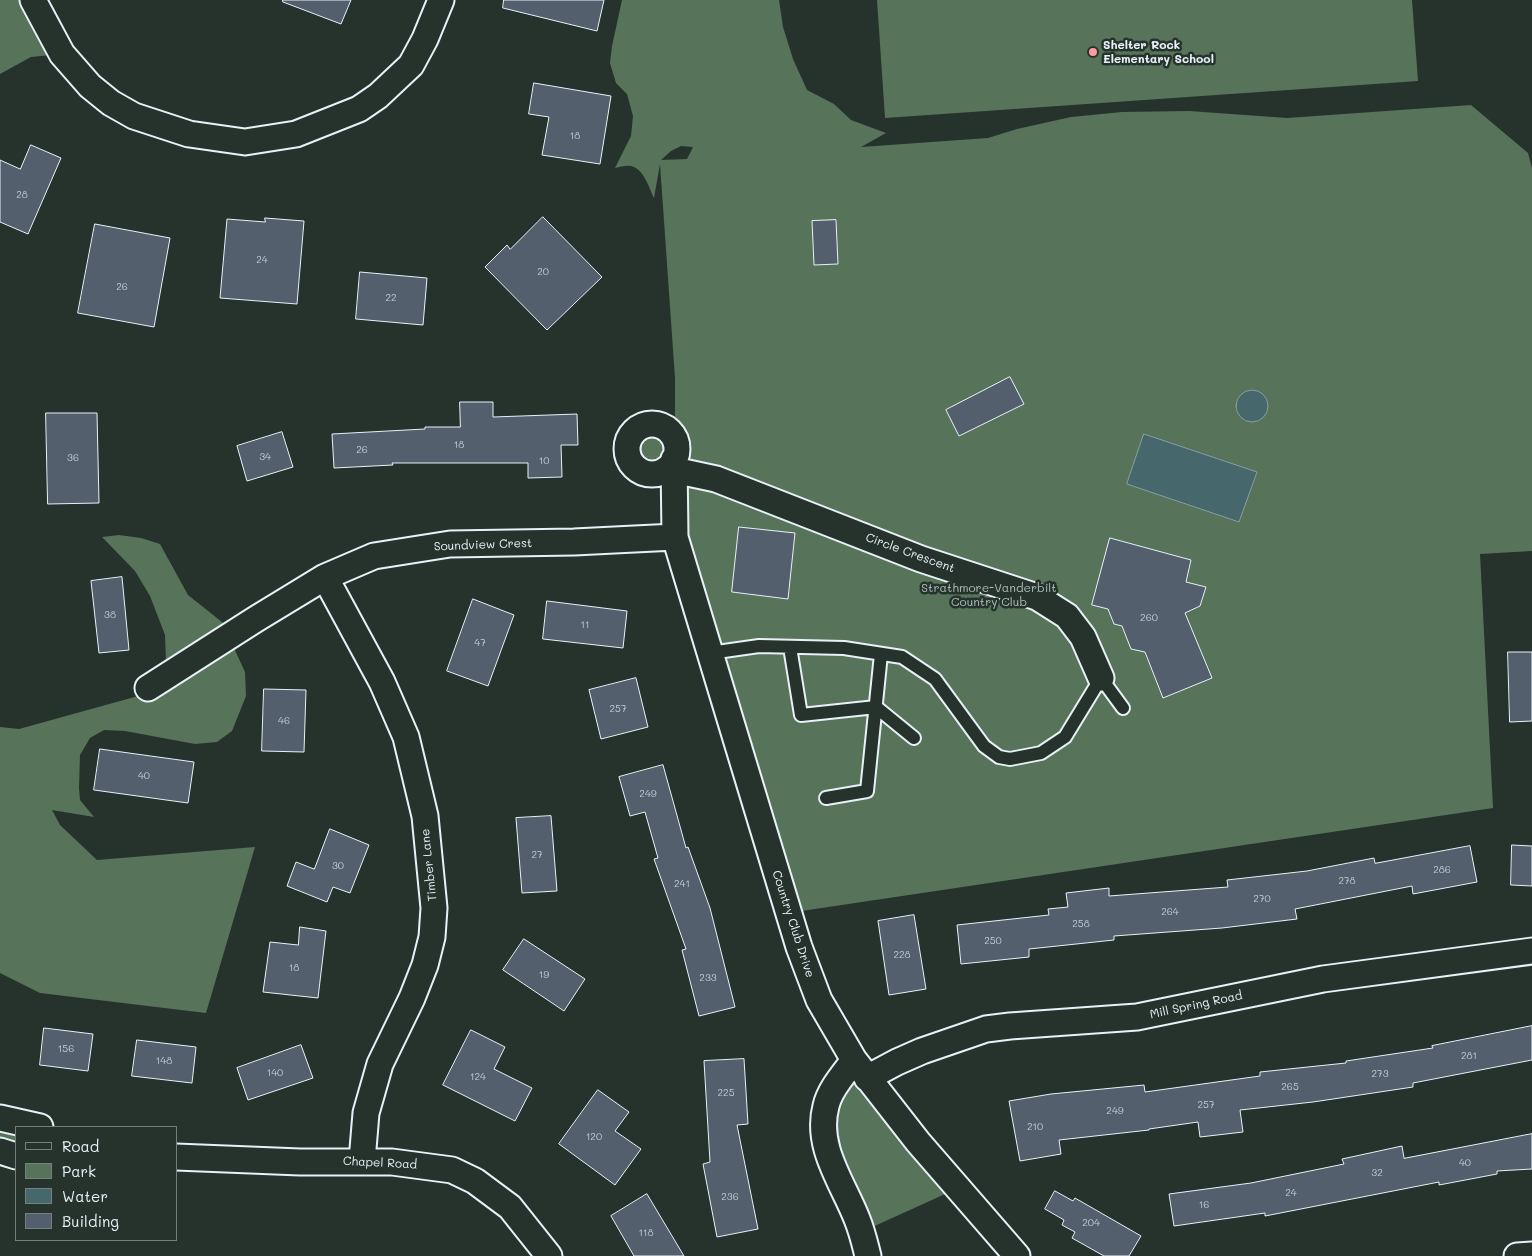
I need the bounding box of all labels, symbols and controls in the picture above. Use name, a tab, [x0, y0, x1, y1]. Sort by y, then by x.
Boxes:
place label: Shelter Rock Elementary School	[1103, 38, 1214, 66]
marker: Shelter Rock Elementary School	[1087, 46, 1099, 58]
house number: 18	[570, 130, 580, 142]
house number: 28	[16, 189, 28, 201]
house number: 24	[256, 254, 268, 266]
house number: 20	[537, 266, 549, 278]
house number: 26	[116, 281, 128, 293]
house number: 22	[385, 292, 397, 304]
house number: 18	[454, 439, 464, 451]
house number: 26	[356, 444, 368, 456]
house number: 34	[259, 451, 271, 463]
house number: 36	[67, 452, 79, 464]
house number: 10	[539, 455, 549, 467]
street label: Circle Crescent	[863, 530, 957, 576]
street label: Soundview Crest	[434, 536, 532, 554]
park label: Strathmore-Vanderbilt Country Club	[921, 581, 1057, 609]
house number: 38	[104, 609, 116, 621]
house number: 260	[1140, 612, 1158, 624]
house number: 11	[581, 619, 589, 631]
house number: 47	[474, 637, 486, 649]
house number: 257	[610, 703, 626, 715]
house number: 46	[278, 715, 290, 727]
house number: 40	[138, 770, 150, 782]
house number: 249	[639, 788, 657, 800]
street label: Timber Lane	[418, 828, 440, 902]
house number: 27	[531, 849, 543, 861]
house number: 30	[332, 860, 344, 872]
house number: 286	[1433, 864, 1451, 876]
street label: Country Club Drive	[769, 869, 817, 979]
house number: 278	[1338, 875, 1356, 887]
house number: 241	[674, 878, 690, 890]
house number: 270	[1253, 893, 1271, 905]
house number: 264	[1161, 906, 1179, 918]
house number: 258	[1072, 918, 1090, 930]
house number: 250	[984, 935, 1002, 947]
house number: 228	[893, 949, 911, 961]
house number: 18	[289, 962, 299, 974]
house number: 19	[539, 969, 549, 981]
house number: 233	[699, 972, 717, 984]
street label: Mill Spring Road	[1148, 988, 1244, 1022]
house number: 156	[58, 1043, 74, 1055]
house number: 281	[1461, 1050, 1477, 1062]
house number: 148	[156, 1055, 172, 1067]
house number: 140	[267, 1067, 283, 1079]
house number: 273	[1372, 1068, 1388, 1080]
house number: 124	[470, 1071, 486, 1083]
house number: 265	[1281, 1081, 1299, 1093]
house number: 225	[718, 1087, 734, 1099]
house number: 257	[1198, 1099, 1214, 1111]
house number: 249	[1106, 1105, 1124, 1117]
house number: 210	[1027, 1121, 1043, 1133]
legend	[15, 1126, 178, 1241]
house number: 120	[586, 1131, 602, 1143]
text: Road	[62, 1136, 99, 1156]
street label: Chapel Road	[342, 1154, 418, 1172]
house number: 40	[1459, 1157, 1471, 1169]
text: Park	[62, 1161, 96, 1181]
house number: 32	[1371, 1167, 1383, 1179]
text: Water	[62, 1186, 108, 1206]
house number: 24	[1285, 1187, 1297, 1199]
house number: 236	[721, 1191, 739, 1203]
house number: 16	[1199, 1199, 1209, 1211]
text: Building	[62, 1211, 119, 1231]
house number: 204	[1082, 1217, 1100, 1229]
house number: 118	[639, 1227, 653, 1239]

